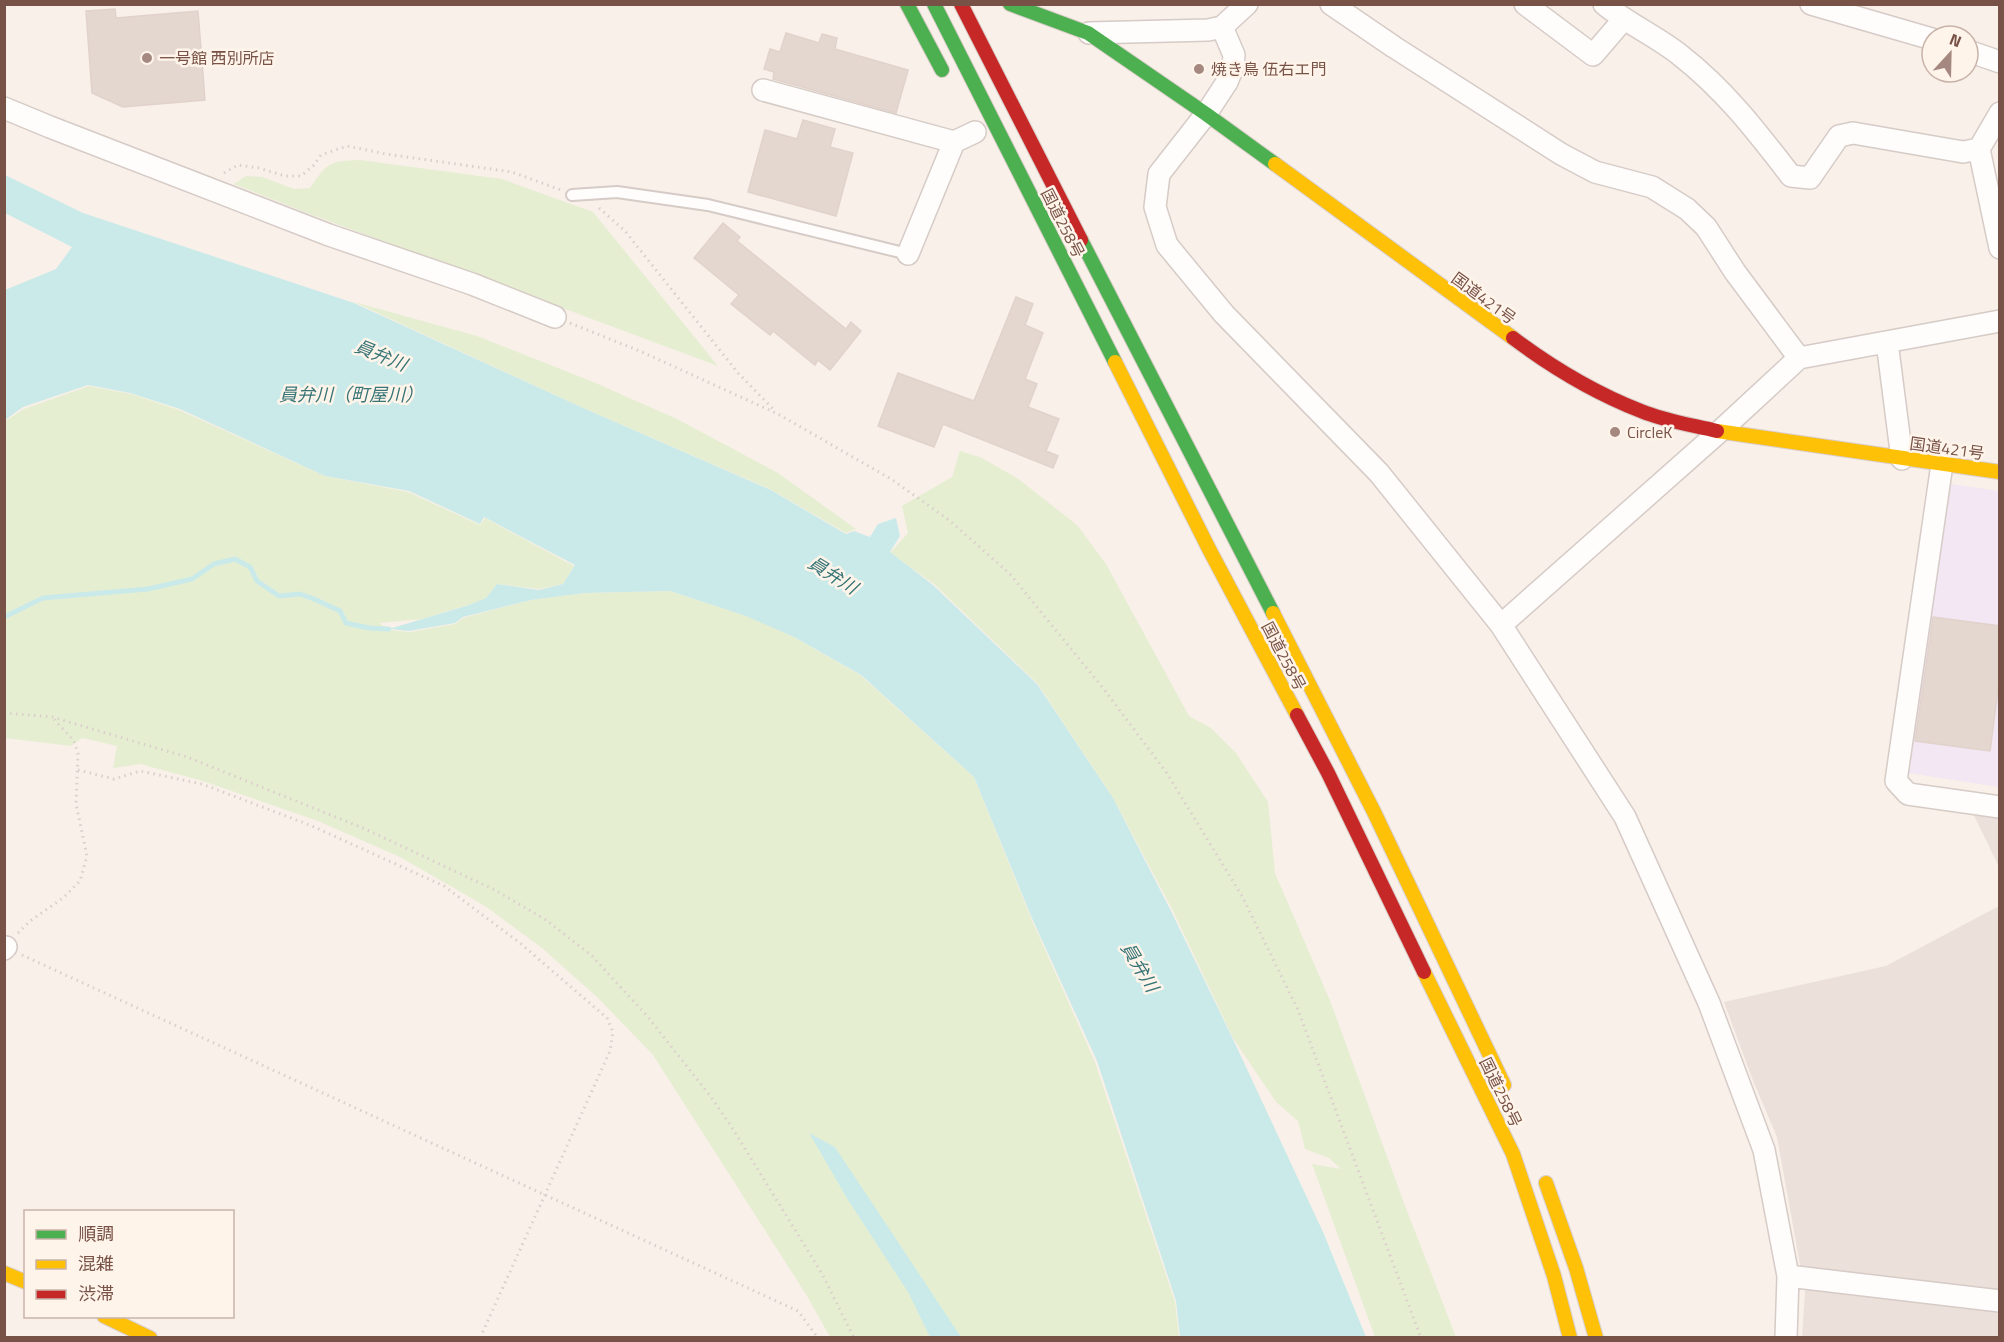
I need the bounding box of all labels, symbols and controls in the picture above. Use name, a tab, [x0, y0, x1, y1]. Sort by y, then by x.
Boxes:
north arrow	[1920, 24, 1980, 84]
text: N	[1946, 27, 1965, 53]
place label: 一号館 西別所店	[159, 46, 275, 70]
marker: 一号館 西別所店	[140, 51, 154, 65]
place label: 焼き鳥 伍右エ門	[1211, 57, 1327, 81]
marker: 焼き鳥 伍右エ門	[1192, 62, 1206, 76]
street label: 国道258号	[1035, 184, 1091, 262]
street label: 国道421号	[1447, 266, 1521, 330]
water label: 員弁川	[351, 332, 413, 378]
water label: 員弁川（町屋川）	[279, 381, 423, 408]
place label: CircleK	[1627, 420, 1672, 444]
marker: CircleK	[1608, 425, 1622, 439]
street label: 国道421号	[1908, 431, 1986, 465]
water label: 員弁川	[803, 549, 865, 602]
street label: 国道258号	[1256, 617, 1312, 695]
water label: 員弁川	[1115, 937, 1167, 999]
street label: 国道258号	[1474, 1053, 1528, 1131]
legend	[24, 1210, 234, 1318]
text: 順調	[78, 1220, 114, 1247]
text: 混雑	[78, 1250, 114, 1277]
text: 渋滞	[78, 1280, 114, 1307]

